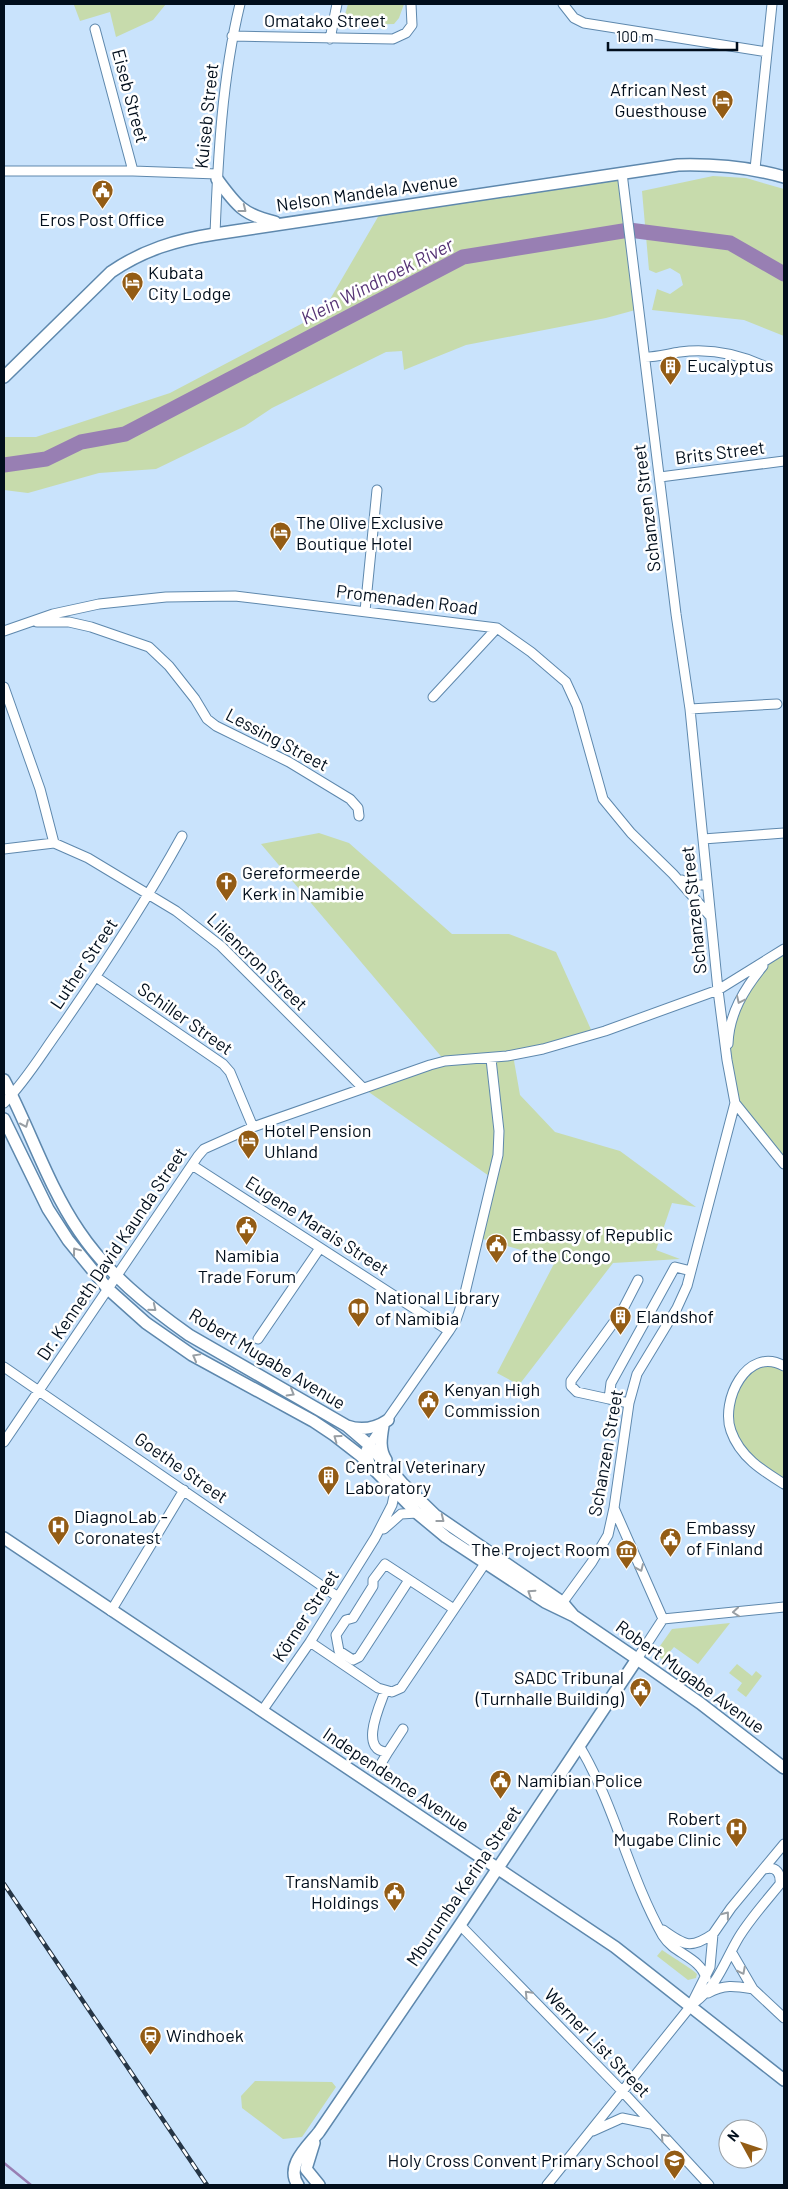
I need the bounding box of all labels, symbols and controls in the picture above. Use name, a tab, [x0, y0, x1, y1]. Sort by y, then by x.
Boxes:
street label: Omatako Street	[264, 9, 386, 31]
scale bar	[608, 20, 737, 52]
text: 100 m	[616, 27, 654, 45]
street label: Eiseb Street	[108, 46, 154, 145]
street label: Kuiseb Street	[190, 62, 222, 170]
place label: African Nest Guesthouse	[610, 78, 707, 121]
hotel icon: African Nest Guesthouse	[711, 88, 735, 119]
street label: Nelson Mandela Avenue	[275, 168, 459, 216]
public building icon: Eros Post Office	[90, 178, 114, 209]
one-way arrow	[237, 204, 246, 212]
place label: Eros Post Office	[39, 208, 165, 230]
water label: Klein Windhoek River	[297, 232, 458, 329]
place label: Kubata City Lodge	[148, 261, 231, 304]
hotel icon: Kubata City Lodge	[120, 271, 144, 302]
building icon: Eucalyptus	[659, 354, 683, 385]
place label: Eucalyptus	[687, 354, 773, 376]
street label: Brits Street	[674, 436, 766, 468]
street label: Schanzen Street	[627, 443, 665, 573]
place label: The Olive Exclusive Boutique Hotel	[296, 511, 444, 554]
hotel icon: The Olive Exclusive Boutique Hotel	[268, 521, 292, 552]
street label: Promenaden Road	[335, 579, 479, 619]
street label: Lessing Street	[222, 703, 333, 775]
street label: Schanzen Street	[675, 845, 711, 975]
place label: Gereformeerde Kerk in Namibie	[242, 861, 364, 904]
church icon: Gereformeerde Kerk in Namibie	[214, 871, 238, 902]
street label: Liliencron Street	[203, 908, 312, 1015]
street label: Luther Street	[45, 914, 122, 1013]
street label: Schiller Street	[134, 977, 237, 1059]
one-way arrow	[735, 995, 746, 1004]
one-way arrow	[18, 1119, 29, 1128]
place label: Hotel Pension Uhland	[264, 1119, 371, 1162]
hotel icon: Hotel Pension Uhland	[236, 1129, 260, 1160]
street label: Dr. Kenneth David Kaunda Street	[31, 1143, 191, 1364]
street label: Eugene Marais Street	[242, 1171, 393, 1280]
public building icon: Namibia Trade Forum	[235, 1214, 259, 1245]
place label: Embassy of Republic of the Congo	[512, 1223, 673, 1266]
public building icon: Embassy of Republic of the Congo	[484, 1233, 508, 1264]
place label: Namibia Trade Forum	[198, 1244, 296, 1287]
one-way arrow	[73, 1247, 82, 1257]
place label: National Library of Namibia	[375, 1286, 500, 1329]
library icon: National Library of Namibia	[347, 1296, 371, 1327]
one-way arrow	[147, 1302, 156, 1310]
street label: Robert Mugabe Avenue	[185, 1303, 350, 1414]
building icon: Elandshof	[608, 1305, 632, 1336]
place label: Elandshof	[636, 1305, 714, 1327]
one-way arrow	[192, 1353, 201, 1363]
place label: Kenyan High Commission	[444, 1378, 540, 1421]
one-way arrow	[286, 1386, 295, 1396]
public building icon: Kenyan High Commission	[416, 1388, 440, 1419]
street label: Schanzen Street	[583, 1388, 627, 1518]
street label: Goethe Street	[131, 1427, 232, 1507]
one-way arrow	[334, 1435, 343, 1443]
place label: Central Veterinary Laboratory	[345, 1455, 486, 1498]
building icon: Central Veterinary Laboratory	[317, 1465, 341, 1496]
place label: DiagnoLab - Coronatest	[74, 1505, 168, 1548]
one-way arrow	[435, 1514, 444, 1522]
hospital icon: DiagnoLab - Coronatest	[46, 1515, 70, 1546]
place label: Embassy of Finland	[686, 1516, 763, 1559]
public building icon: Embassy of Finland	[658, 1526, 682, 1557]
place label: The Project Room	[471, 1538, 610, 1560]
museum icon: The Project Room	[614, 1538, 638, 1569]
one-way arrow	[634, 1563, 645, 1572]
street label: Körner Street	[267, 1565, 343, 1666]
one-way arrow	[527, 1590, 536, 1600]
one-way arrow	[731, 1606, 739, 1617]
street label: Robert Mugabe Avenue	[612, 1615, 769, 1738]
place label: SADC Tribunal (Turnhalle Building)	[475, 1666, 624, 1709]
public building icon: SADC Tribunal (Turnhalle Building)	[628, 1676, 652, 1707]
street label: Independence Avenue	[319, 1722, 474, 1836]
public building icon: Namibian Police	[489, 1769, 513, 1800]
place label: Namibian Police	[517, 1769, 643, 1791]
street label: Mburumba Kerina Street	[401, 1801, 525, 1970]
place label: Robert Mugabe Clinic	[613, 1807, 721, 1850]
hospital icon: Robert Mugabe Clinic	[725, 1817, 749, 1848]
place label: TransNamib Holdings	[285, 1870, 379, 1913]
public building icon: TransNamib Holdings	[383, 1880, 407, 1911]
one-way arrow	[720, 1912, 728, 1921]
one-way arrow	[736, 1966, 746, 1975]
street label: Werner List Street	[540, 1983, 655, 2101]
one-way arrow	[524, 1991, 533, 2000]
station icon: Windhoek	[138, 2024, 162, 2055]
place label: Windhoek	[166, 2024, 244, 2046]
north arrow	[718, 2119, 768, 2169]
text: N	[723, 2126, 742, 2144]
one-way arrow	[660, 2134, 669, 2143]
place label: Holy Cross Convent Primary School	[388, 2149, 659, 2171]
school or university icon: Holy Cross Convent Primary School	[663, 2149, 687, 2180]

